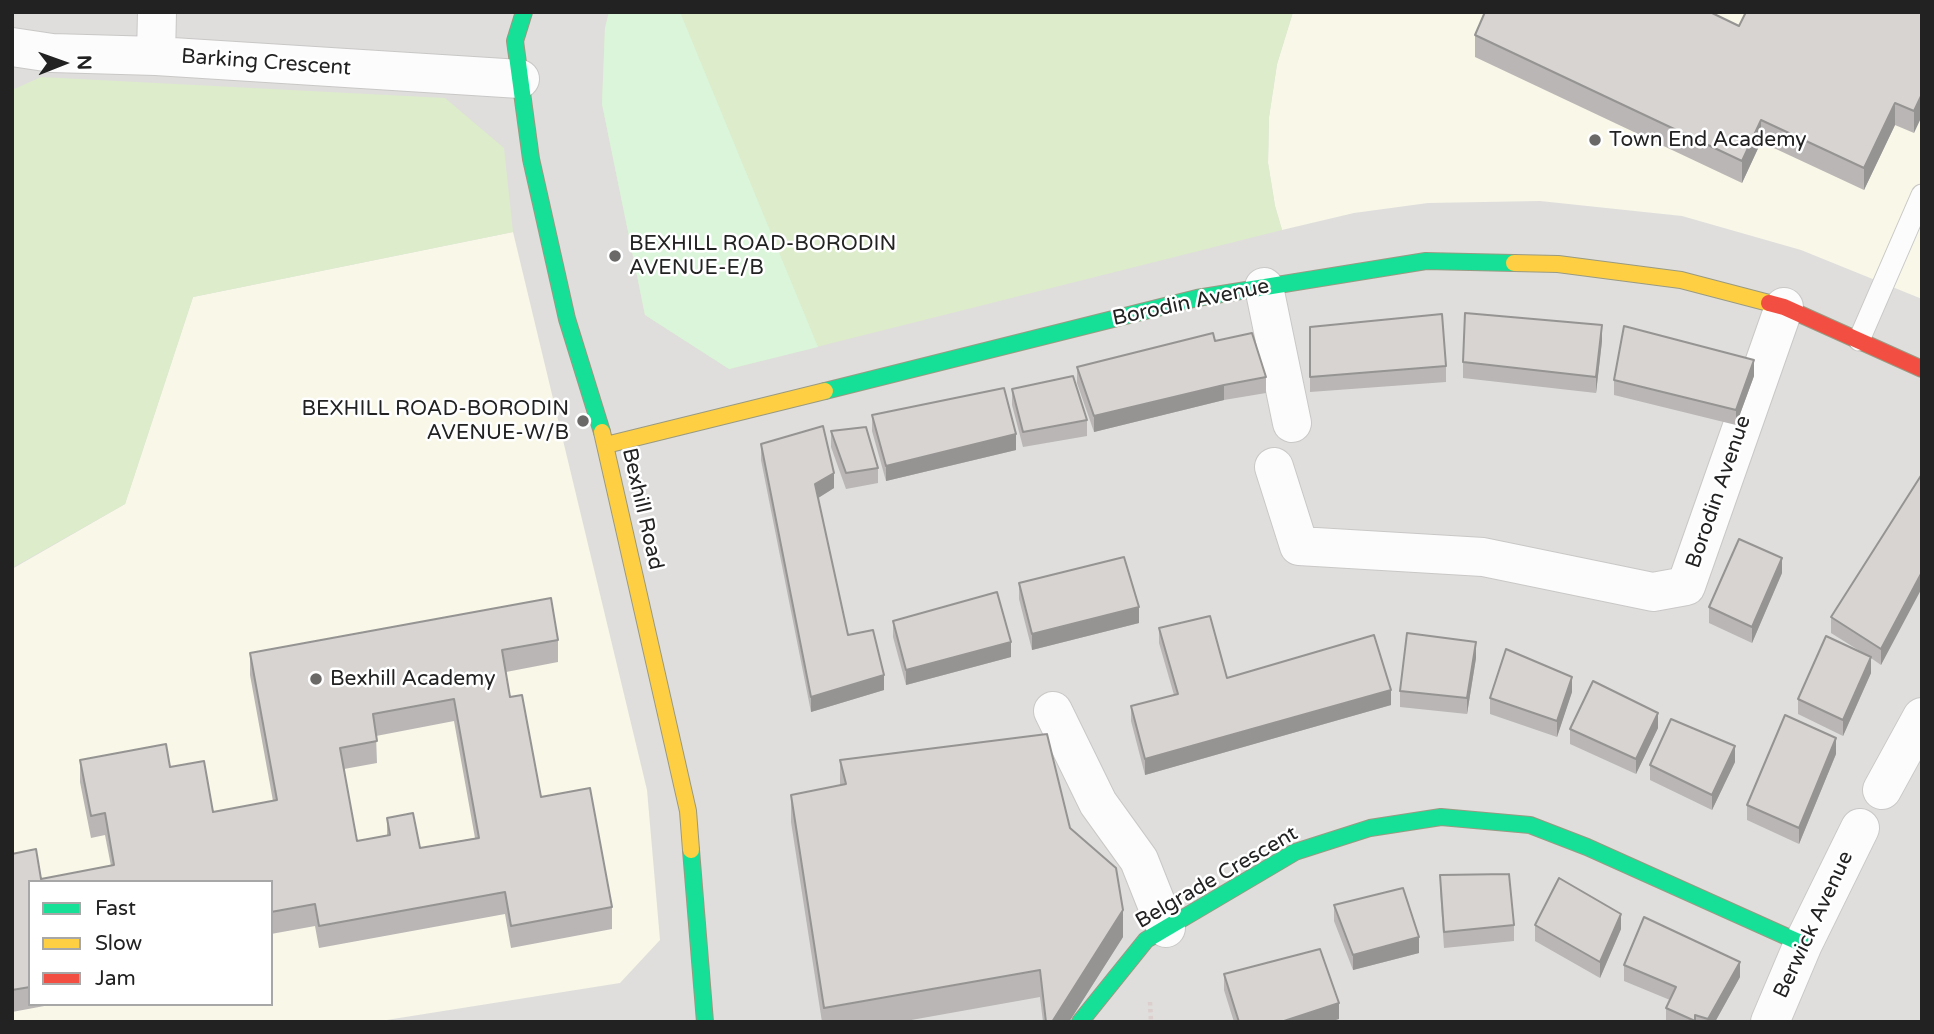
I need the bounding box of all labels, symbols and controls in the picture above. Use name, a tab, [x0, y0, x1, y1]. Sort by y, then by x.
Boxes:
north arrow	[28, 28, 98, 98]
street label: Barking Crescent	[180, 44, 352, 82]
text: N	[73, 55, 95, 70]
place label: Town End Academy	[1609, 127, 1807, 153]
marker: Town End Academy	[1587, 132, 1603, 148]
place label: BEXHILL ROAD-BORODIN AVENUE-E/B	[629, 231, 896, 281]
marker: BEXHILL ROAD-BORODIN AVENUE-E/B	[607, 248, 623, 264]
street label: Borodin Avenue	[1110, 274, 1272, 332]
place label: BEXHILL ROAD-BORODIN AVENUE-W/B	[302, 396, 569, 446]
street label: Borodin Avenue	[1681, 412, 1757, 572]
marker: BEXHILL ROAD-BORODIN AVENUE-W/B	[575, 413, 591, 429]
street label: Bexhill Road	[616, 446, 668, 572]
place label: Bexhill Academy	[330, 666, 495, 692]
marker: Bexhill Academy	[308, 671, 324, 687]
street label: Belgrade Crescent	[1131, 821, 1303, 935]
street label: Berwick Avenue	[1769, 847, 1859, 1003]
legend	[28, 880, 273, 1006]
text: Fast	[95, 896, 136, 921]
text: Slow	[95, 931, 142, 956]
text: Jam	[95, 966, 136, 991]

